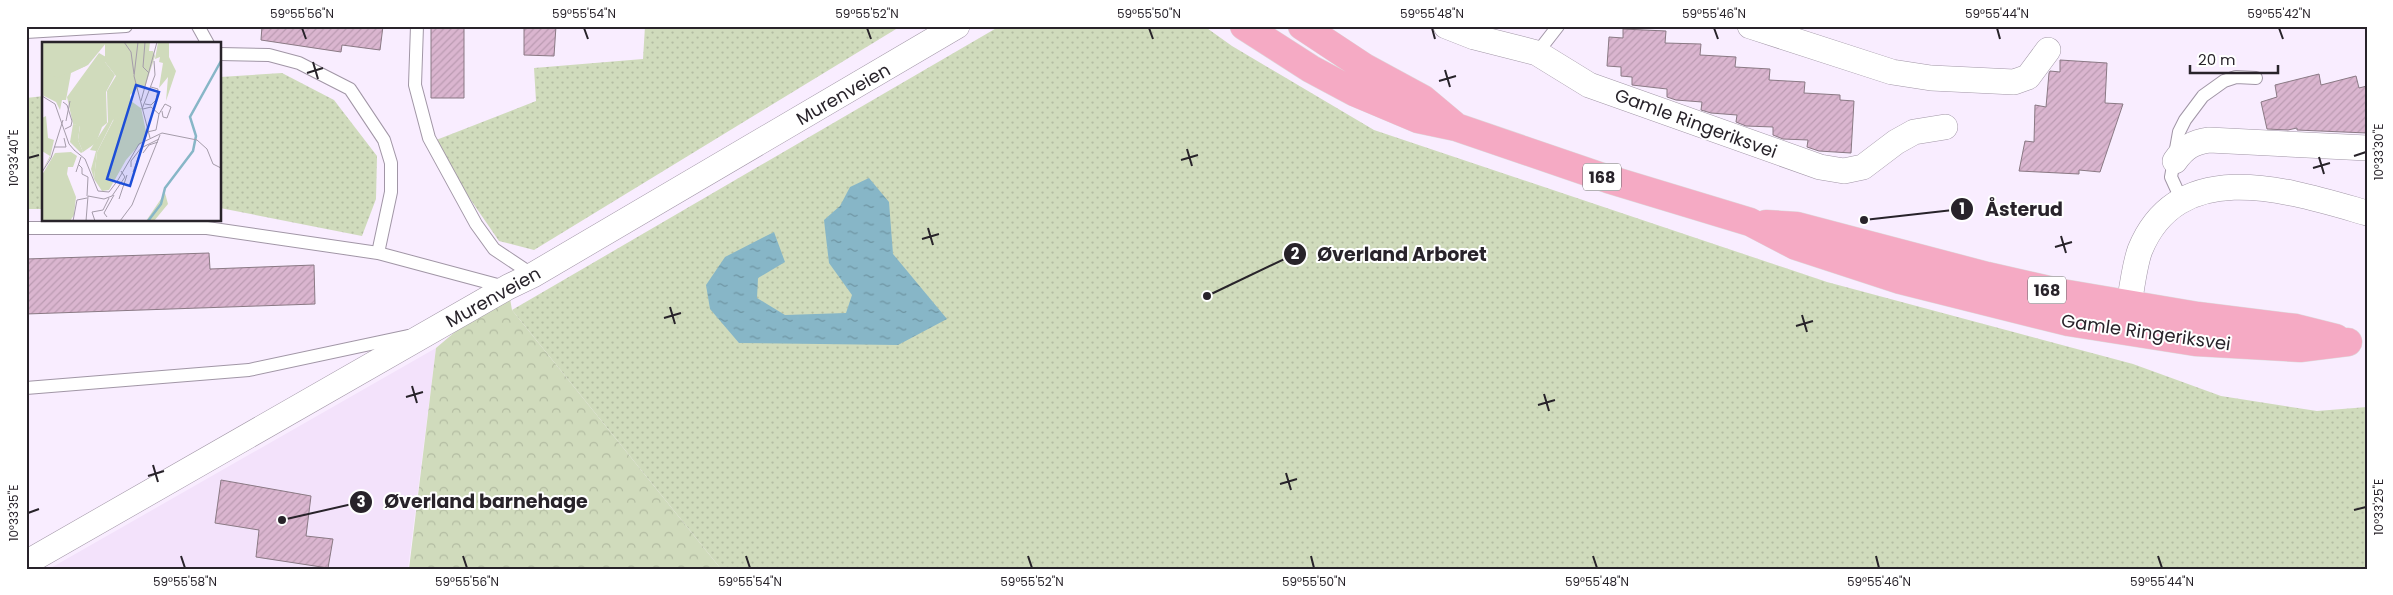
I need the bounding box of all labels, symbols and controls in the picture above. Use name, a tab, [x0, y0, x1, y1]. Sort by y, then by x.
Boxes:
text: 59°55'56"N	[270, 5, 334, 22]
text: 59°55'54"N	[552, 5, 616, 22]
text: 59°55'52"N	[835, 5, 899, 22]
text: 59°55'50"N	[1117, 5, 1181, 22]
text: 59°55'48"N	[1400, 5, 1464, 22]
text: 59°55'46"N	[1682, 5, 1746, 22]
text: 59°55'44"N	[1965, 5, 2029, 22]
text: 59°55'42"N	[2247, 5, 2311, 22]
inset map	[42, 42, 221, 221]
scale bar	[2190, 42, 2278, 74]
text: 20 m	[2198, 49, 2236, 70]
street label: Murenveien	[791, 57, 895, 131]
street label: Gamle Ringeriksvei	[1611, 82, 1781, 164]
text: 10°33'30"E	[2370, 124, 2387, 180]
text: 10°33'40"E	[5, 129, 22, 187]
road number: 168	[1583, 163, 1621, 190]
callout: Åsterud	[1950, 192, 2073, 226]
text: Åsterud	[1985, 196, 2063, 223]
text: 1	[1959, 198, 1965, 219]
callout: Øverland Arboret	[1283, 237, 1497, 271]
text: Øverland Arboret	[1317, 241, 1487, 268]
text: 2	[1291, 243, 1300, 264]
street label: Murenveien	[441, 261, 545, 333]
road number: 168	[2028, 276, 2066, 304]
street label: Gamle Ringeriksvei	[2060, 308, 2232, 356]
text: 10°33'25"E	[2370, 479, 2387, 535]
text: 10°33'35"E	[5, 485, 22, 541]
callout: Øverland barnehage	[349, 485, 597, 519]
text: Øverland barnehage	[384, 488, 588, 515]
text: 3	[356, 491, 366, 512]
text: 59°55'58"N	[153, 573, 217, 590]
text: 59°55'56"N	[435, 573, 499, 590]
text: 59°55'54"N	[718, 573, 782, 590]
text: 59°55'52"N	[1000, 573, 1064, 590]
text: 59°55'50"N	[1282, 573, 1346, 590]
text: 59°55'48"N	[1565, 573, 1629, 590]
text: 59°55'46"N	[1847, 573, 1911, 590]
text: 59°55'44"N	[2130, 573, 2194, 590]

